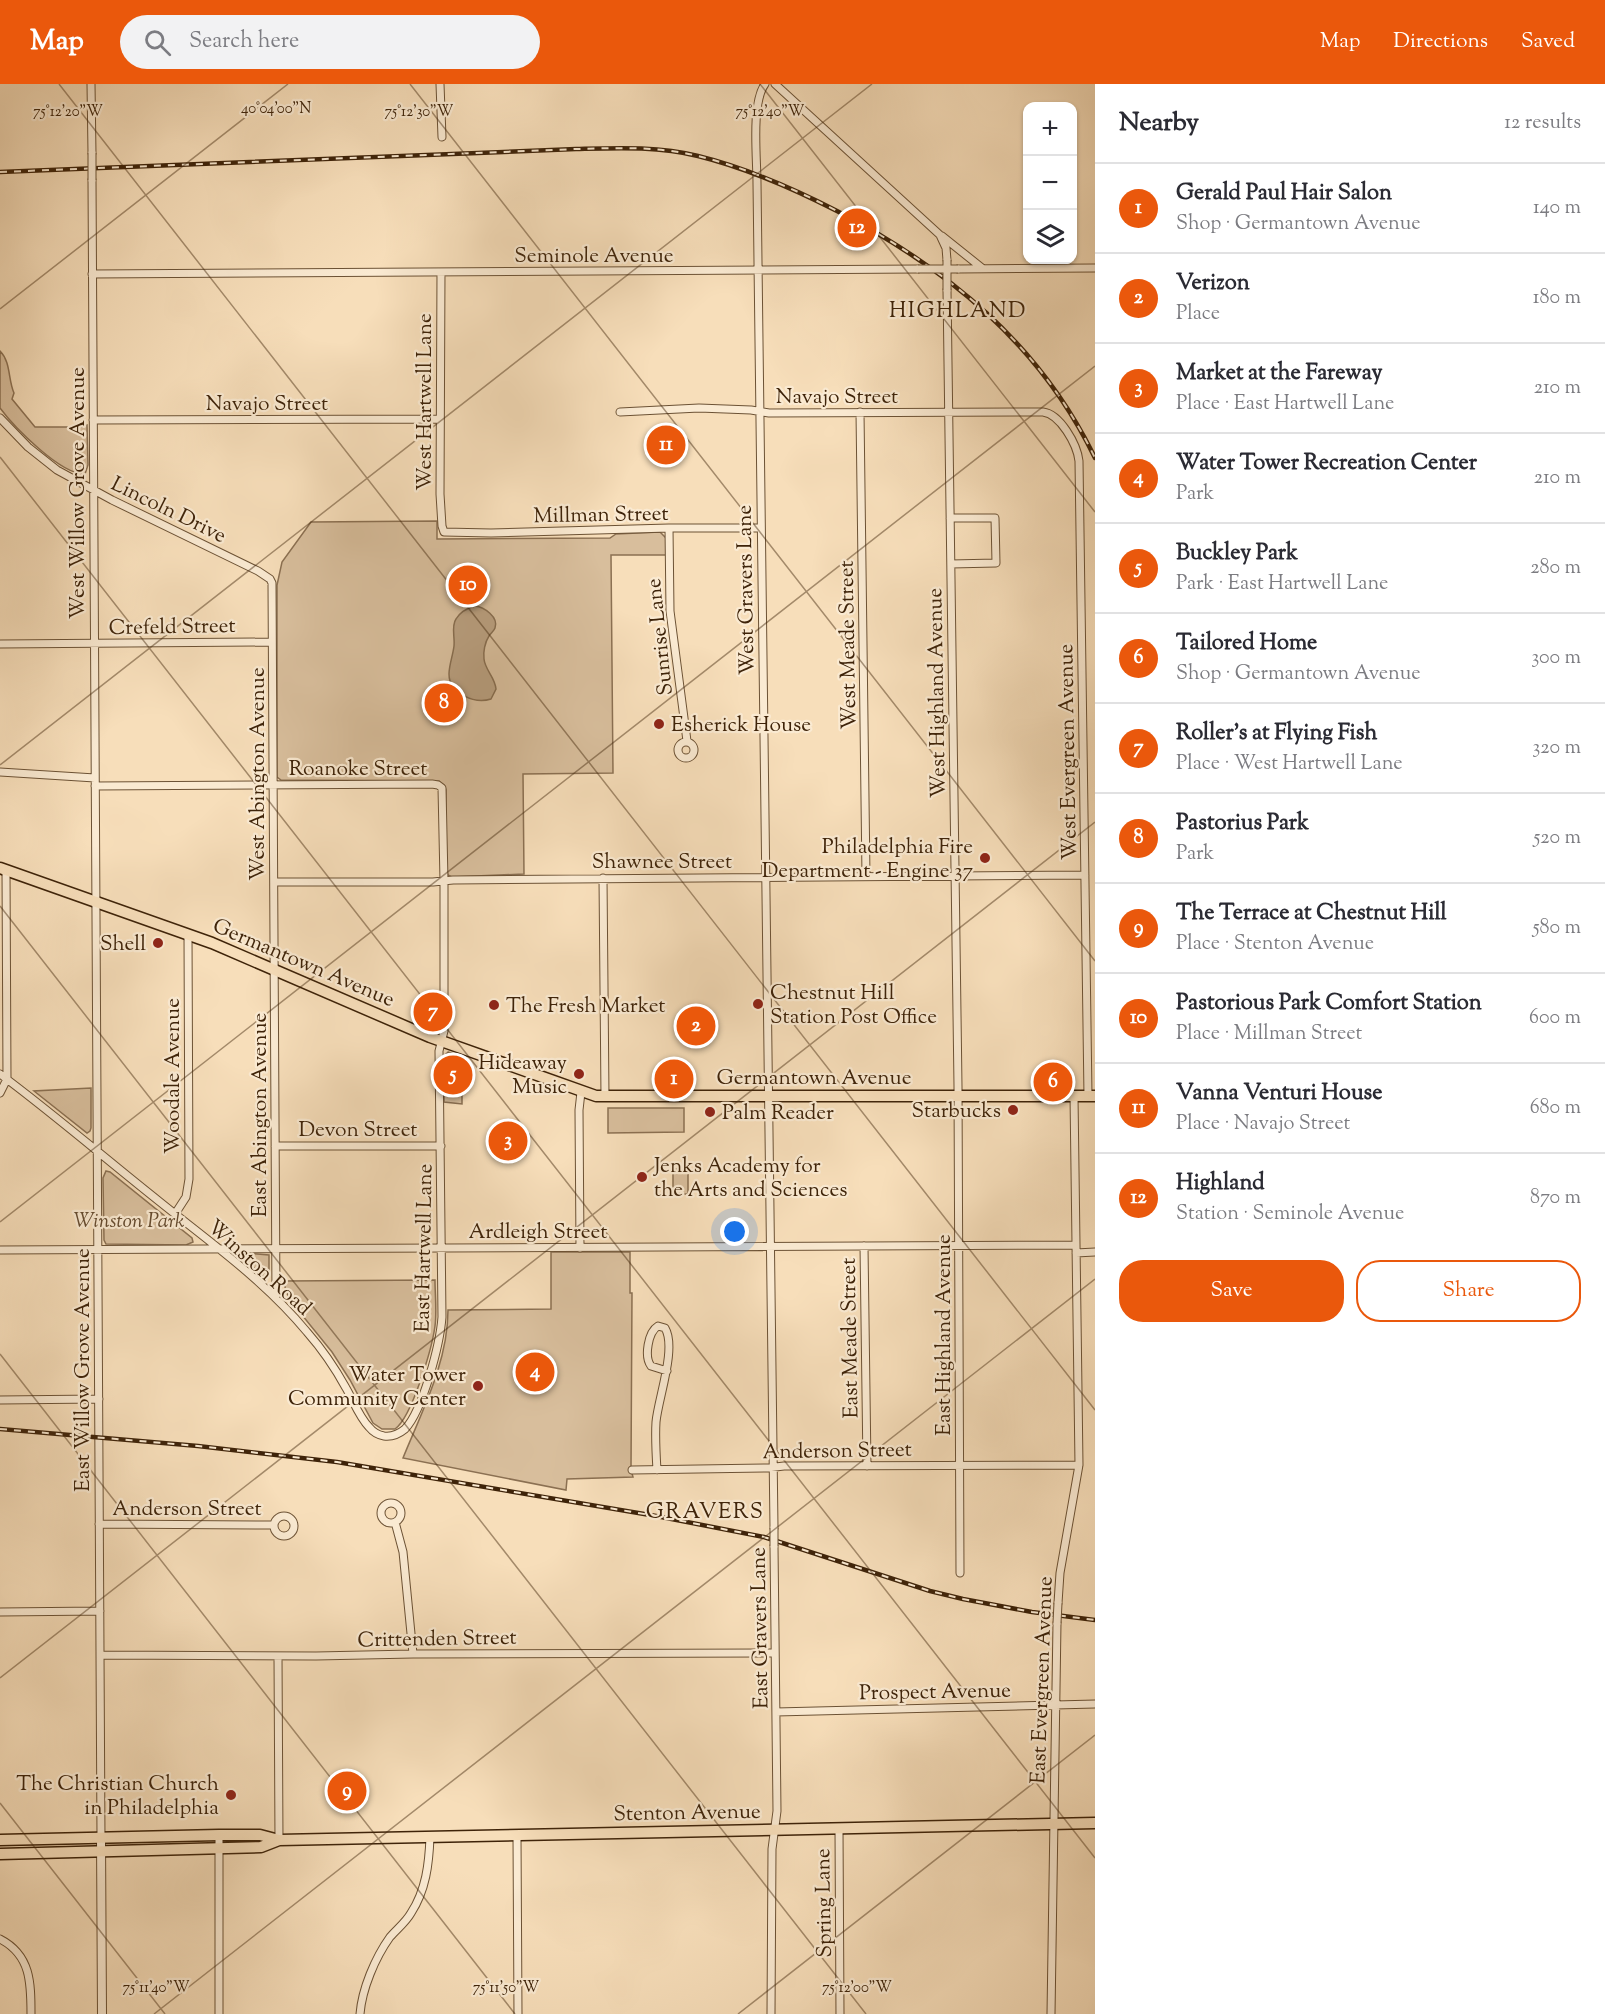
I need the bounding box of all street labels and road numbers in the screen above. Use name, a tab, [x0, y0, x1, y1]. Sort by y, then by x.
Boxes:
street label: Seminole Avenue	[514, 242, 674, 272]
street label: West Hartwell Lane	[411, 313, 441, 491]
street label: West Willow Grove Avenue	[64, 367, 94, 619]
street label: Navajo Street	[776, 383, 898, 413]
street label: Navajo Street	[206, 390, 328, 420]
street label: Lincoln Drive	[105, 470, 231, 552]
street label: Millman Street	[533, 500, 669, 532]
street label: West Gravers Lane	[731, 504, 763, 675]
street label: West Meade Street	[833, 560, 865, 730]
street label: Sunrise Lane	[640, 577, 682, 697]
street label: West Highland Avenue	[921, 588, 955, 798]
street label: Crefeld Street	[108, 612, 236, 644]
street label: West Evergreen Avenue	[1052, 644, 1086, 860]
street label: West Abington Avenue	[244, 667, 274, 881]
street label: Roanoke Street	[289, 755, 427, 785]
street label: Shawnee Street	[592, 848, 732, 878]
street label: Germantown Avenue	[208, 912, 399, 1016]
street label: Woodale Avenue	[159, 998, 189, 1154]
street label: East Abington Avenue	[246, 1013, 276, 1217]
street label: Germantown Avenue	[717, 1064, 911, 1094]
street label: Devon Street	[298, 1116, 418, 1146]
street label: East Hartwell Lane	[409, 1163, 441, 1333]
street label: Winston Road	[200, 1213, 318, 1324]
street label: Ardleigh Street	[469, 1218, 607, 1248]
street label: East Highland Avenue	[930, 1234, 960, 1436]
street label: East Willow Grove Avenue	[69, 1248, 99, 1492]
street label: East Meade Street	[835, 1257, 867, 1419]
street label: Anderson Street	[762, 1436, 912, 1468]
street label: Anderson Street	[112, 1495, 262, 1525]
street label: East Gravers Lane	[745, 1547, 777, 1709]
street label: East Evergreen Avenue	[1024, 1576, 1062, 1784]
street label: Crittenden Street	[357, 1624, 517, 1656]
street label: Prospect Avenue	[859, 1677, 1011, 1709]
street label: Stenton Avenue	[613, 1798, 761, 1830]
street label: Spring Lane	[809, 1848, 841, 1958]

